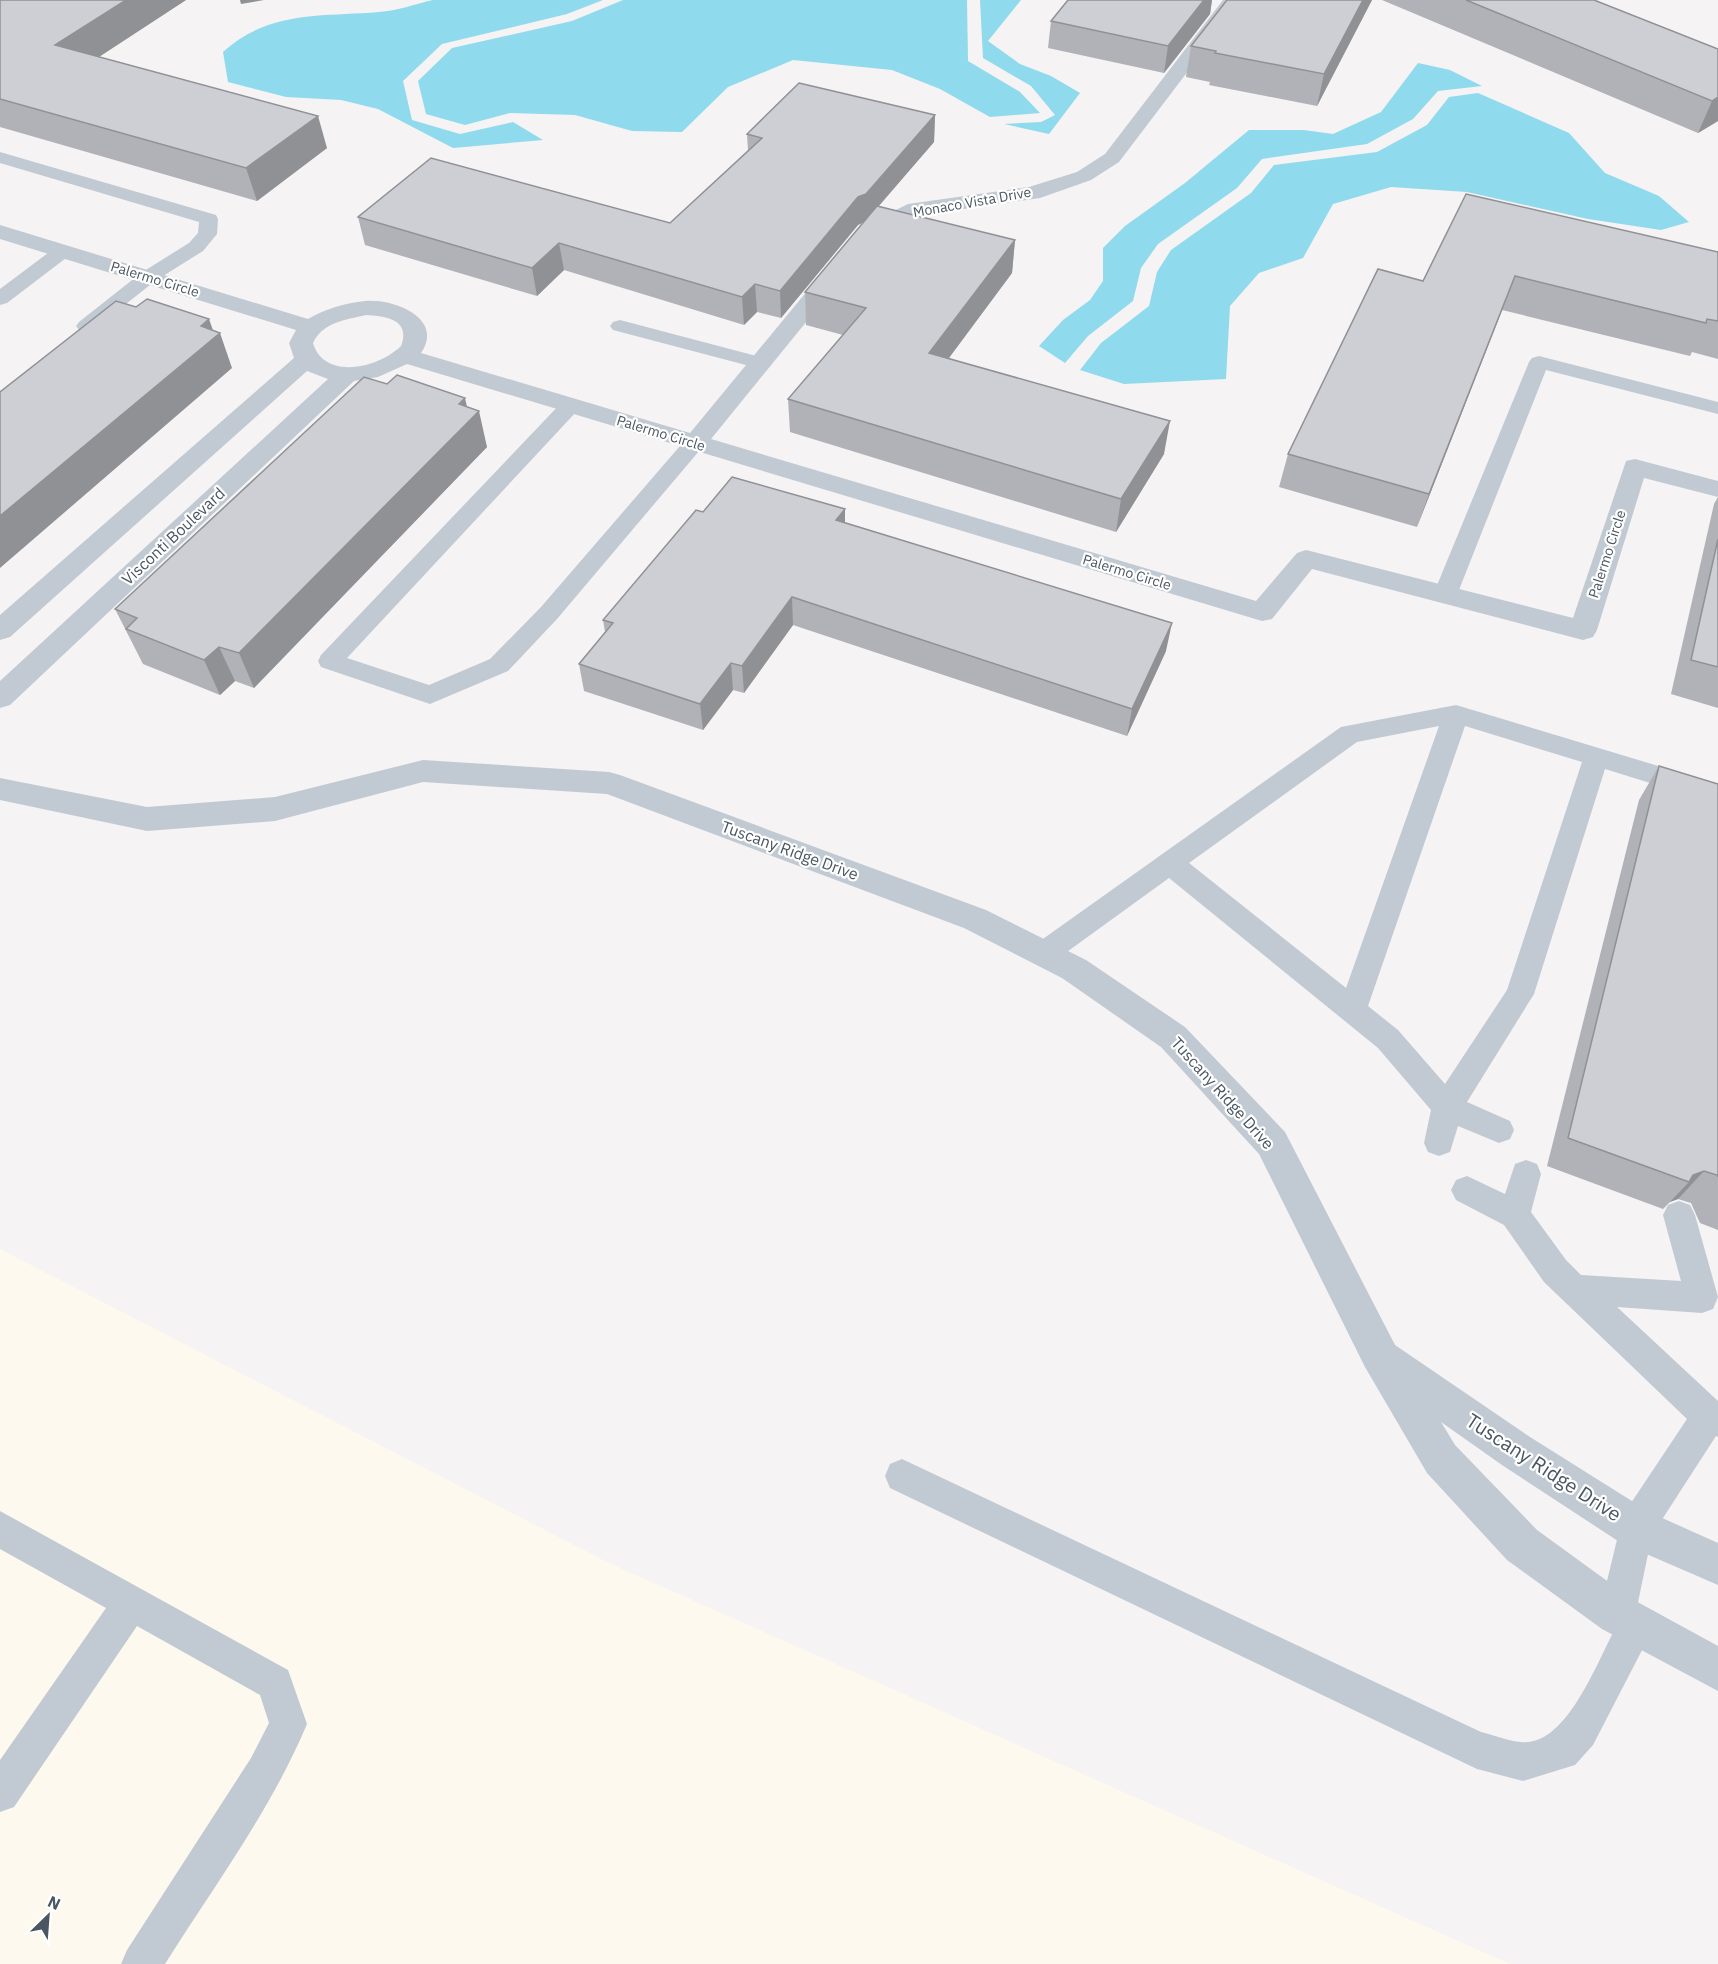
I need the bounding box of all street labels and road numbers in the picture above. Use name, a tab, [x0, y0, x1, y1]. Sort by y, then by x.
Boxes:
street label: Monaco Vista Drive	[912, 183, 1033, 221]
street label: Palermo Circle	[109, 257, 202, 301]
street label: Palermo Circle	[615, 411, 708, 455]
street label: Visconti Boulevard	[117, 483, 229, 589]
street label: Palermo Circle	[1584, 507, 1630, 600]
street label: Palermo Circle	[1081, 550, 1174, 594]
street label: Tuscany Ridge Drive	[719, 816, 861, 884]
street label: Tuscany Ridge Drive	[1167, 1033, 1279, 1153]
street label: Tuscany Ridge Drive	[1461, 1407, 1627, 1527]

